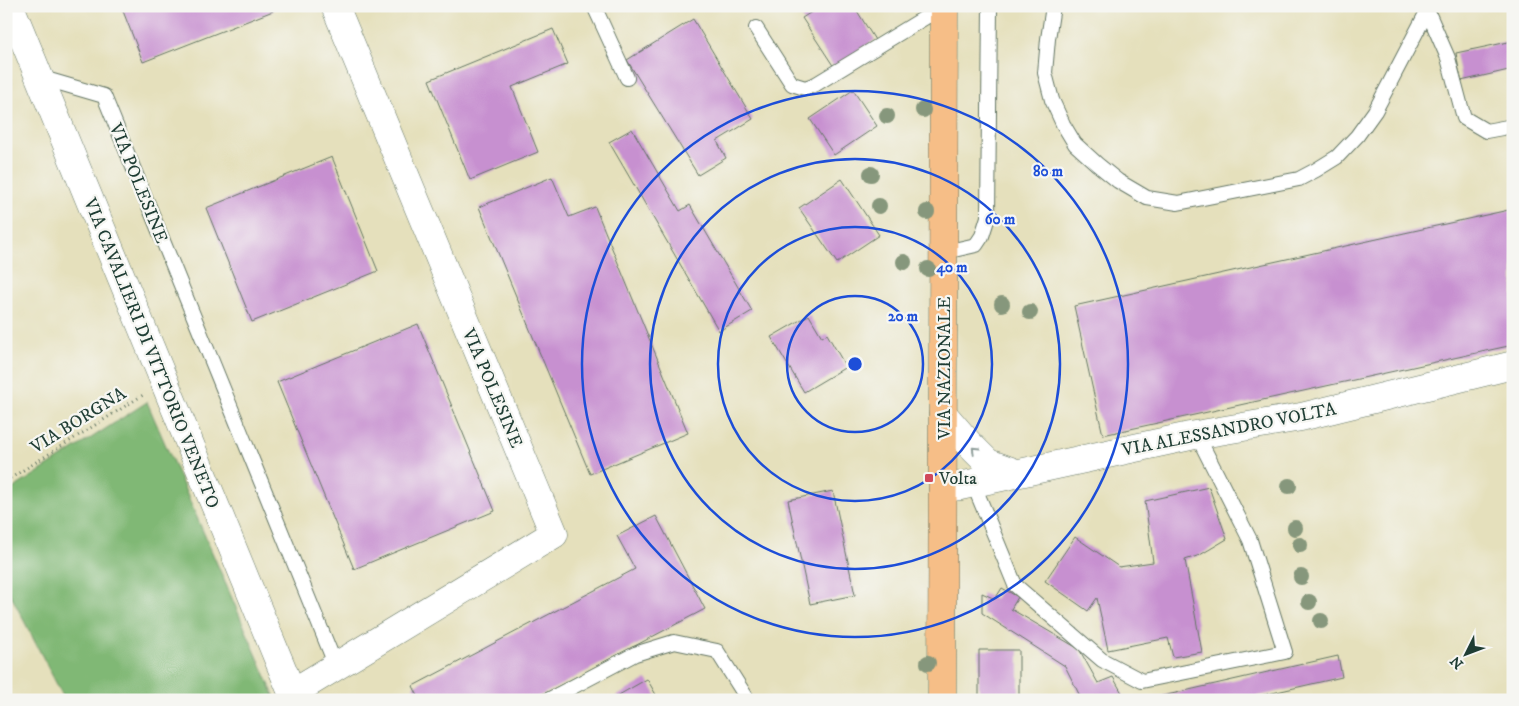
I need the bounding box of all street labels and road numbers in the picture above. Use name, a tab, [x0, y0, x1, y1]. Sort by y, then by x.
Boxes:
street label: VIA POLESINE	[104, 119, 172, 247]
street label: VIA CAVALIERI DI VITTORIO VENETO	[78, 194, 224, 512]
street label: VIA NAZIONALE	[934, 296, 956, 440]
street label: VIA POLESINE	[457, 325, 527, 451]
street label: VIA BORGNA	[26, 383, 131, 459]
street label: VIA ALESSANDRO VOLTA	[1119, 398, 1339, 462]

